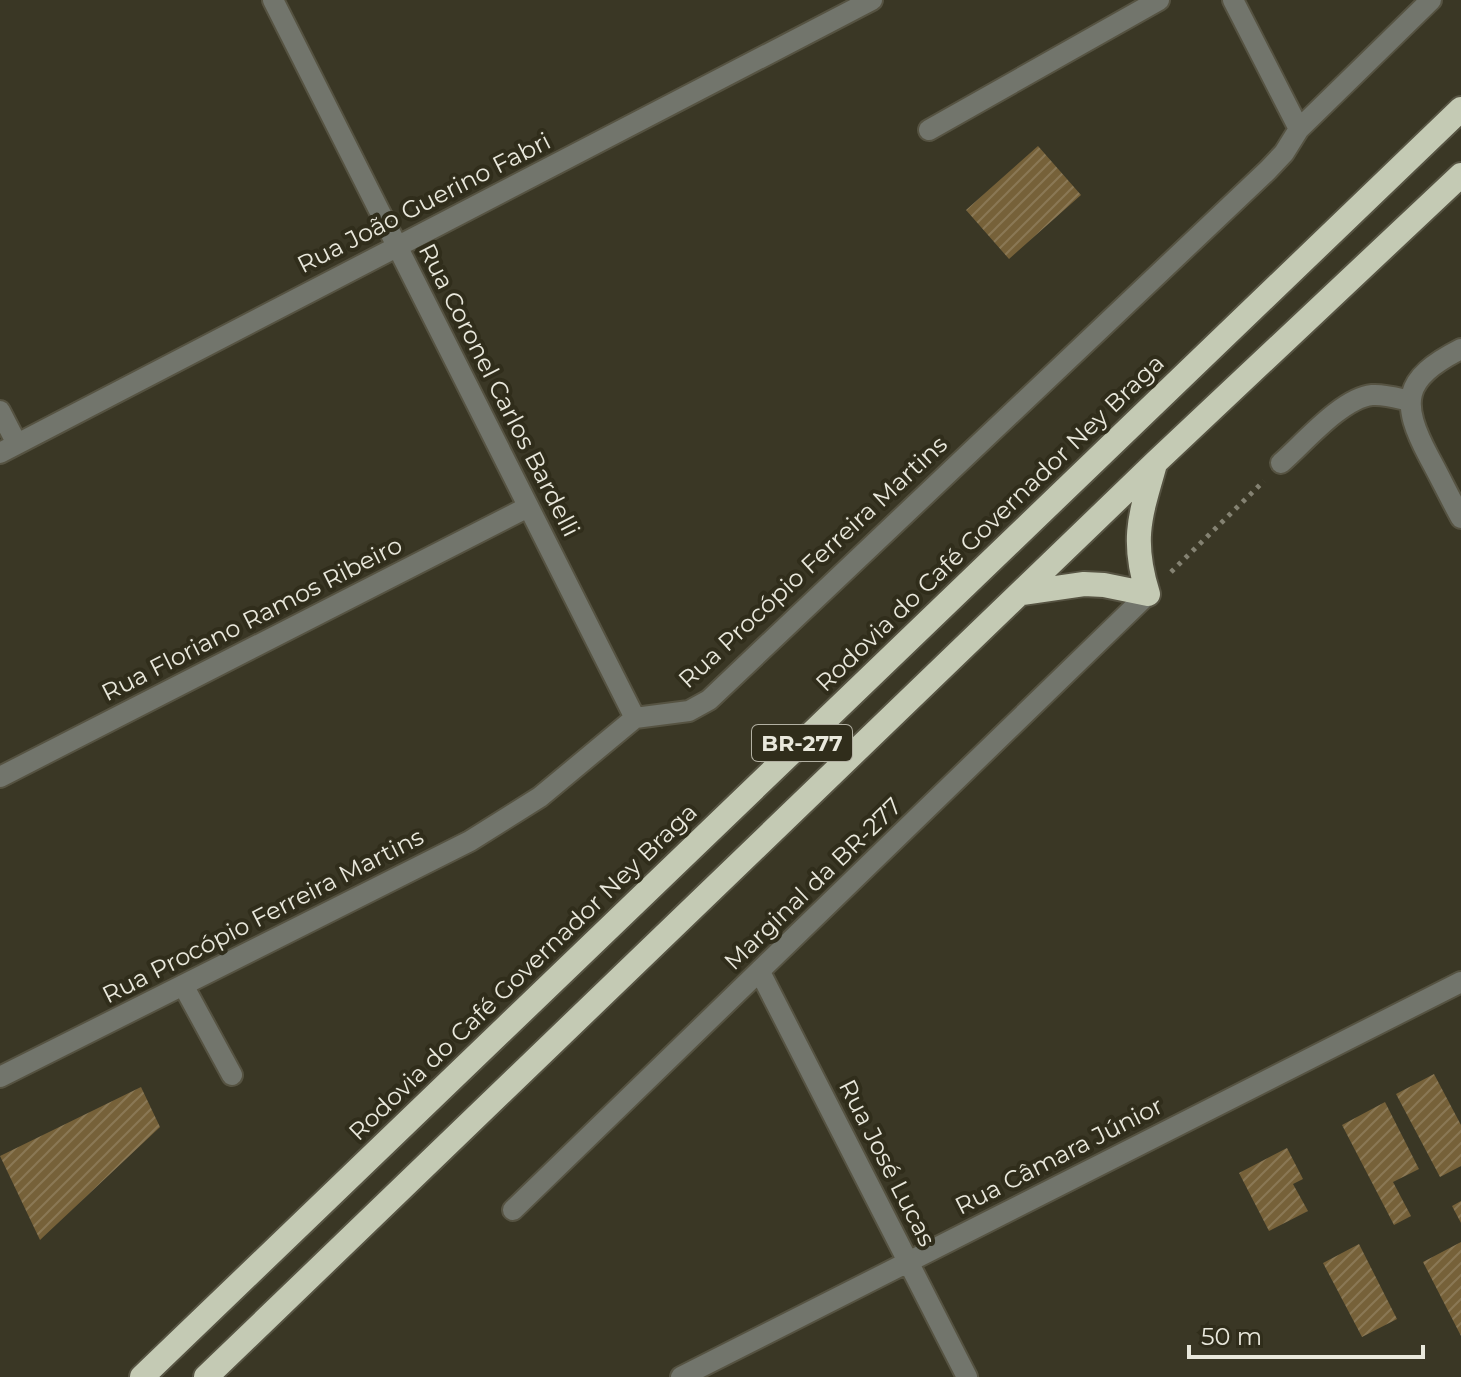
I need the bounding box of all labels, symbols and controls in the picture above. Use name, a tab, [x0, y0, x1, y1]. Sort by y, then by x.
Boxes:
street label: Rua João Guerino Fabri	[292, 126, 555, 279]
street label: Rua Coronel Carlos Bardelli	[413, 238, 586, 541]
street label: Rodovia do Café Governador Ney Braga	[810, 348, 1170, 697]
street label: Rua Procópio Ferreira Martins	[672, 429, 953, 694]
street label: Rua Floriano Ramos Ribeiro	[97, 530, 407, 707]
road number: BR-277	[752, 725, 852, 761]
street label: Marginal da BR-277	[718, 791, 907, 976]
street label: Rodovia do Café Governador Ney Braga	[343, 797, 703, 1146]
street label: Rua Procópio Ferreira Martins	[97, 822, 428, 1009]
street label: Rua José Lucas	[833, 1075, 942, 1251]
street label: Rua Câmara Júnior	[950, 1091, 1167, 1220]
scale bar	[1189, 1309, 1423, 1359]
text: 50 m	[1201, 1322, 1262, 1351]

